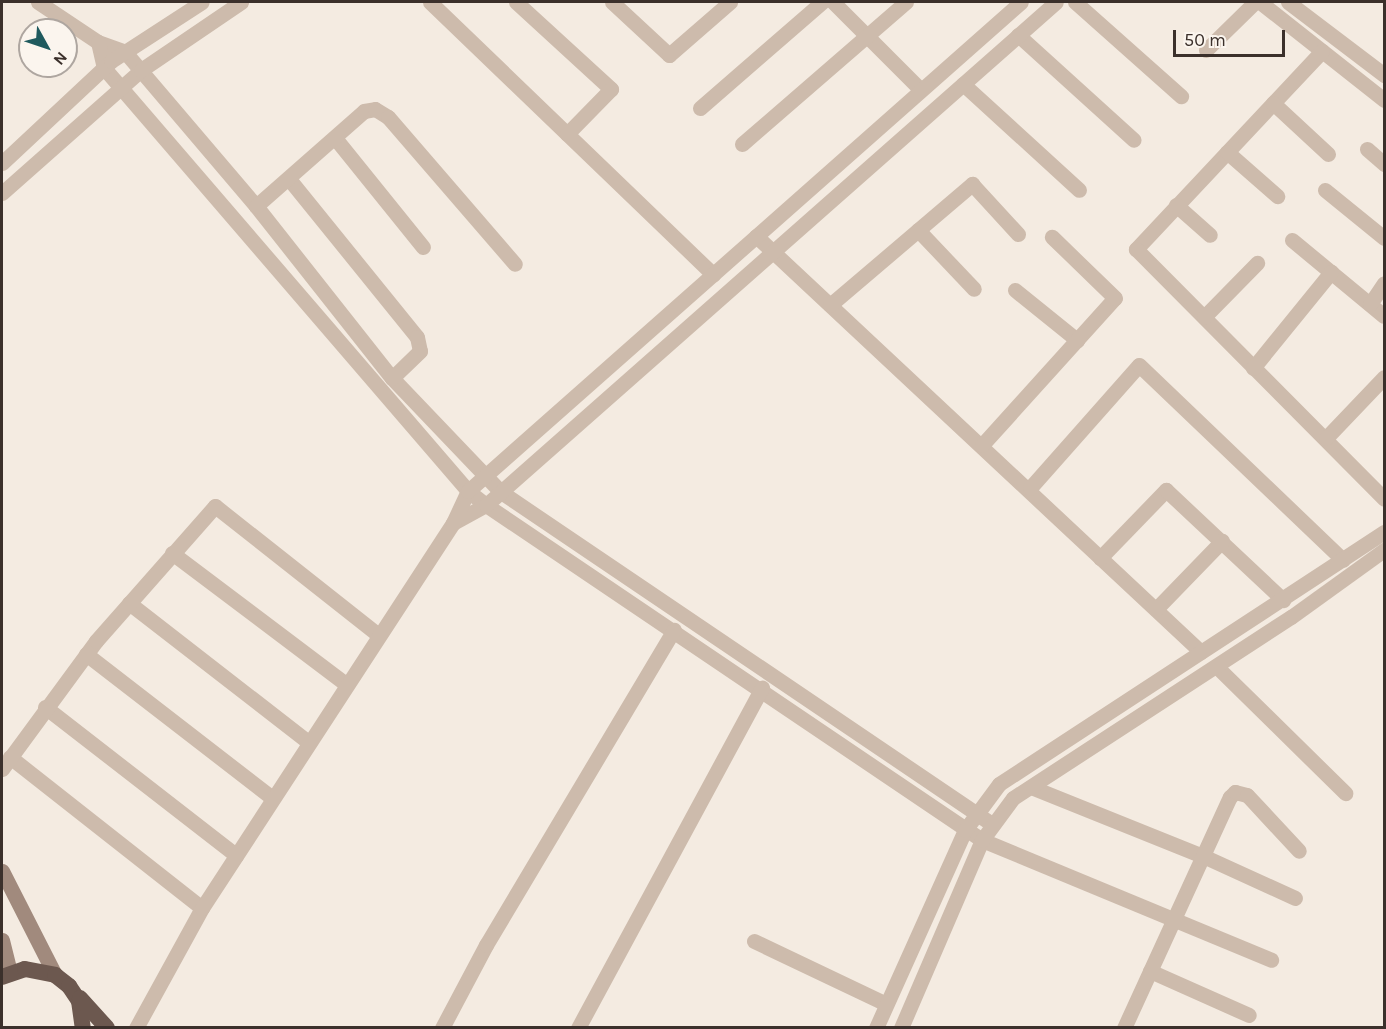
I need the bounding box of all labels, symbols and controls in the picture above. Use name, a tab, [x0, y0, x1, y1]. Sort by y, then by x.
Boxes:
north arrow	[18, 18, 78, 78]
scale bar	[1176, 18, 1288, 56]
text: 50 m	[1184, 29, 1226, 51]
text: N	[50, 48, 72, 69]

